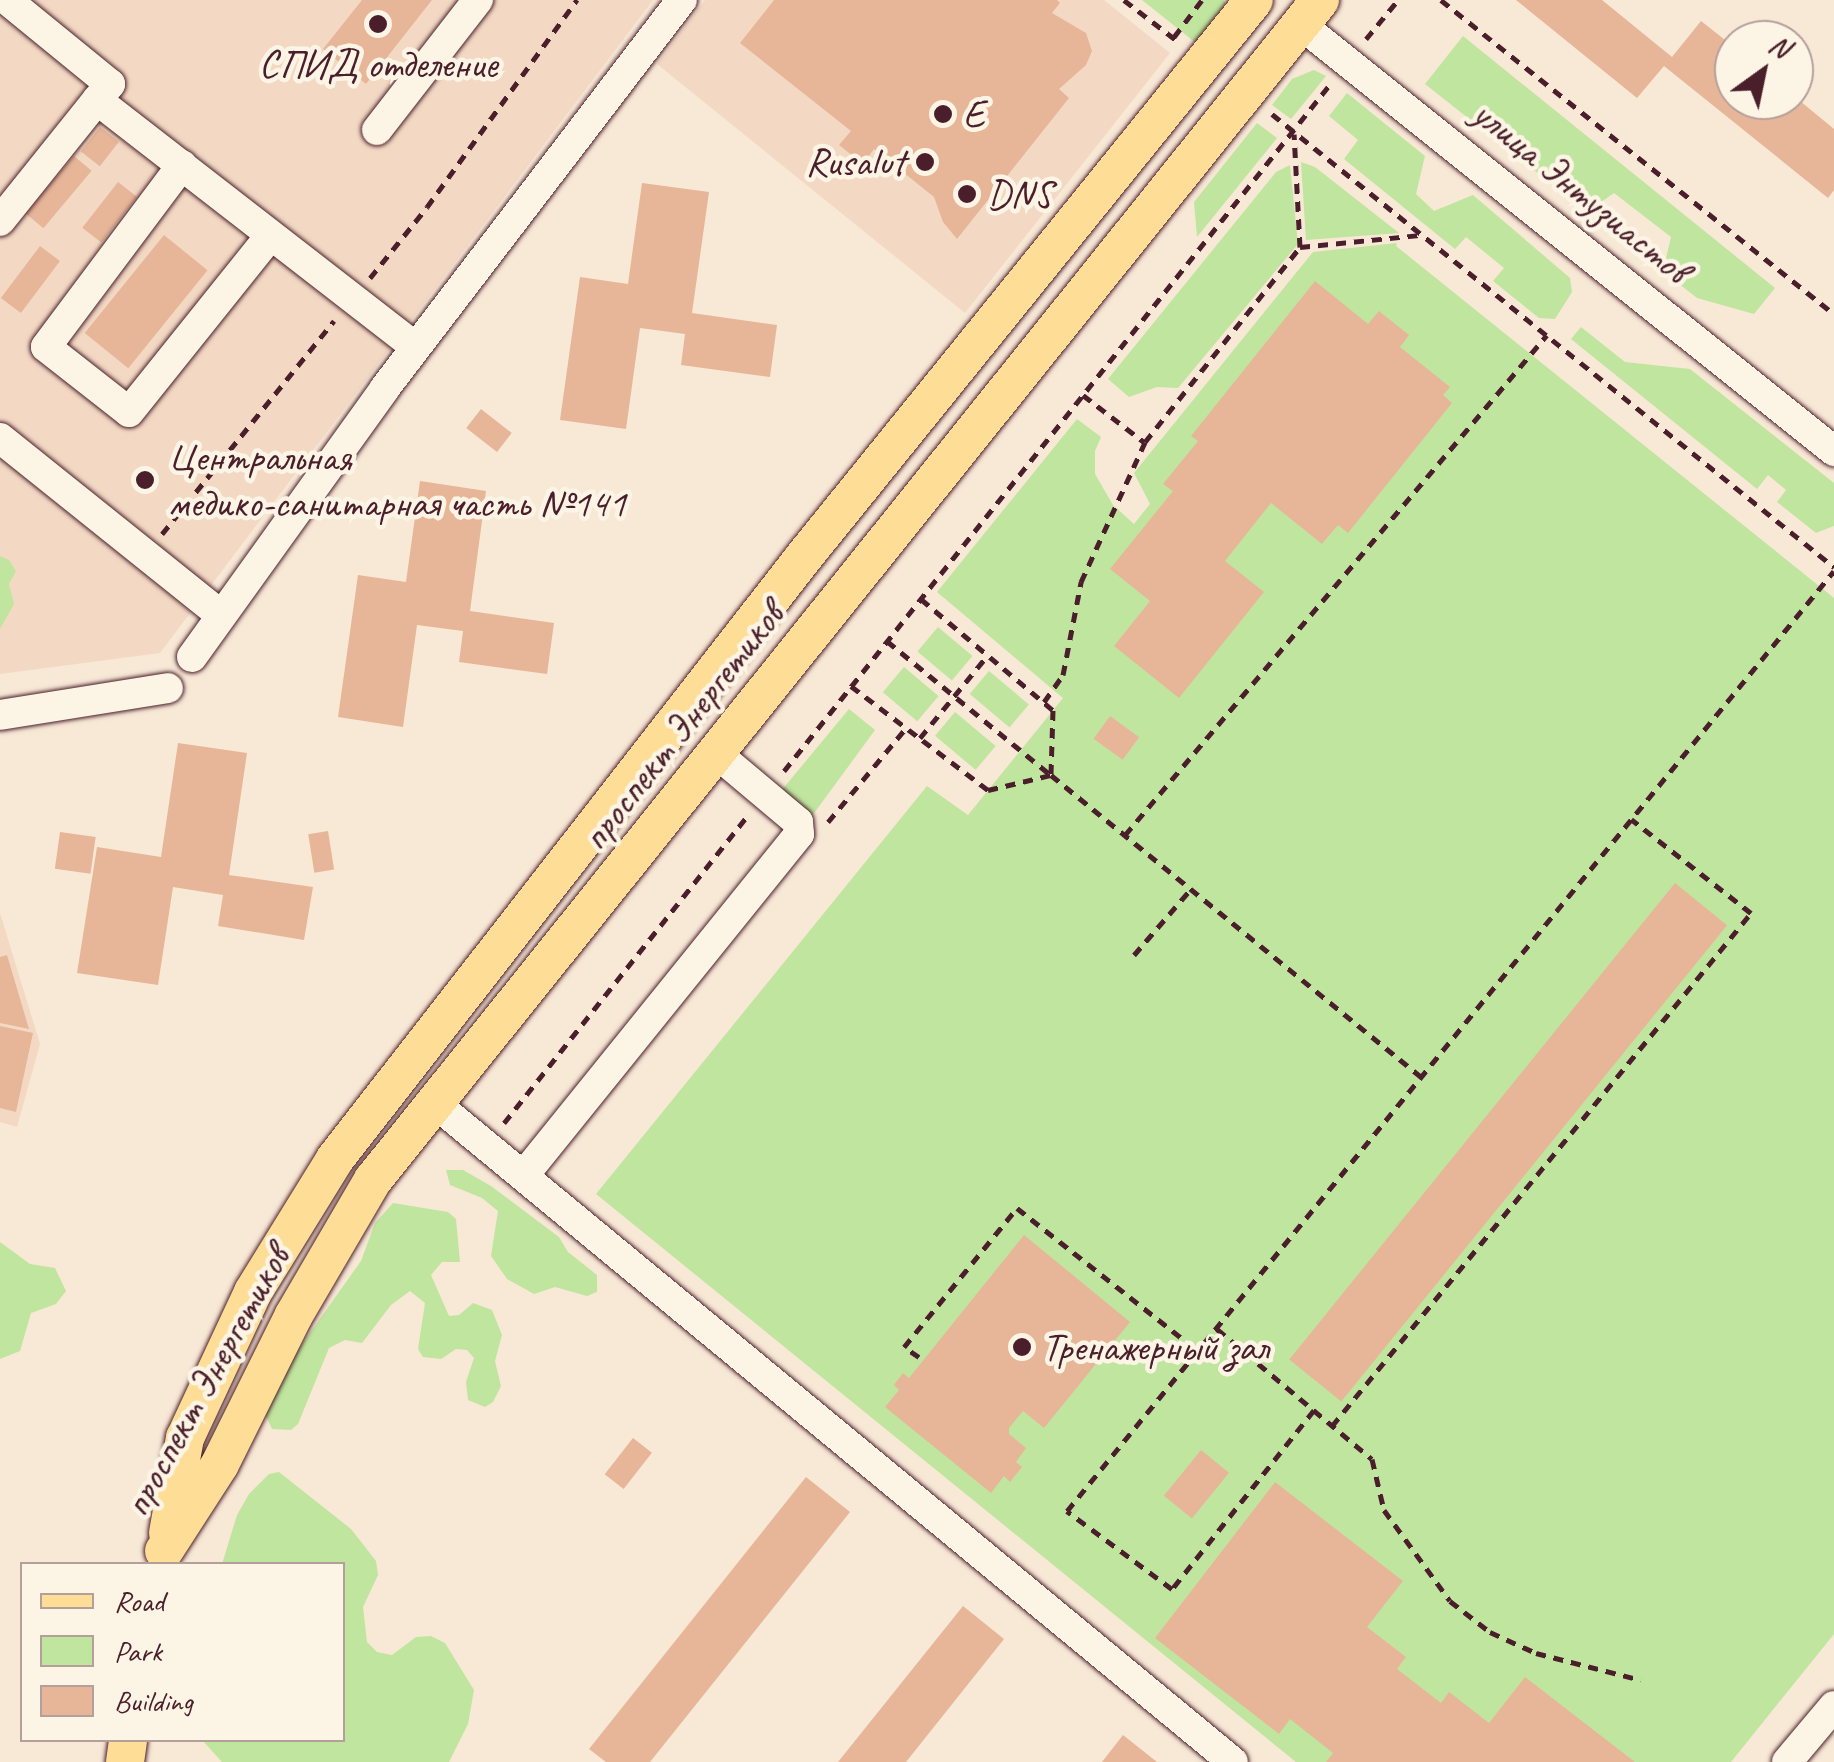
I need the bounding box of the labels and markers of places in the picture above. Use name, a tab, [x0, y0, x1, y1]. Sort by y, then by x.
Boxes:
marker: СПИД отделение	[367, 13, 389, 35]
place label: СПИД отделение	[259, 40, 497, 88]
place label: Е	[963, 90, 985, 138]
marker: Е	[932, 103, 954, 125]
place label: Rusalut	[805, 138, 905, 186]
marker: Rusalut	[914, 151, 936, 173]
place label: DNS	[987, 170, 1052, 218]
marker: DNS	[956, 183, 978, 205]
place label: Центральная медико-санитарная часть №141	[168, 433, 626, 527]
marker: Центральная медико-санитарная часть №141	[132, 467, 158, 493]
place label: Тренажерный зал	[1042, 1323, 1268, 1371]
marker: Тренажерный зал	[1011, 1336, 1033, 1358]

